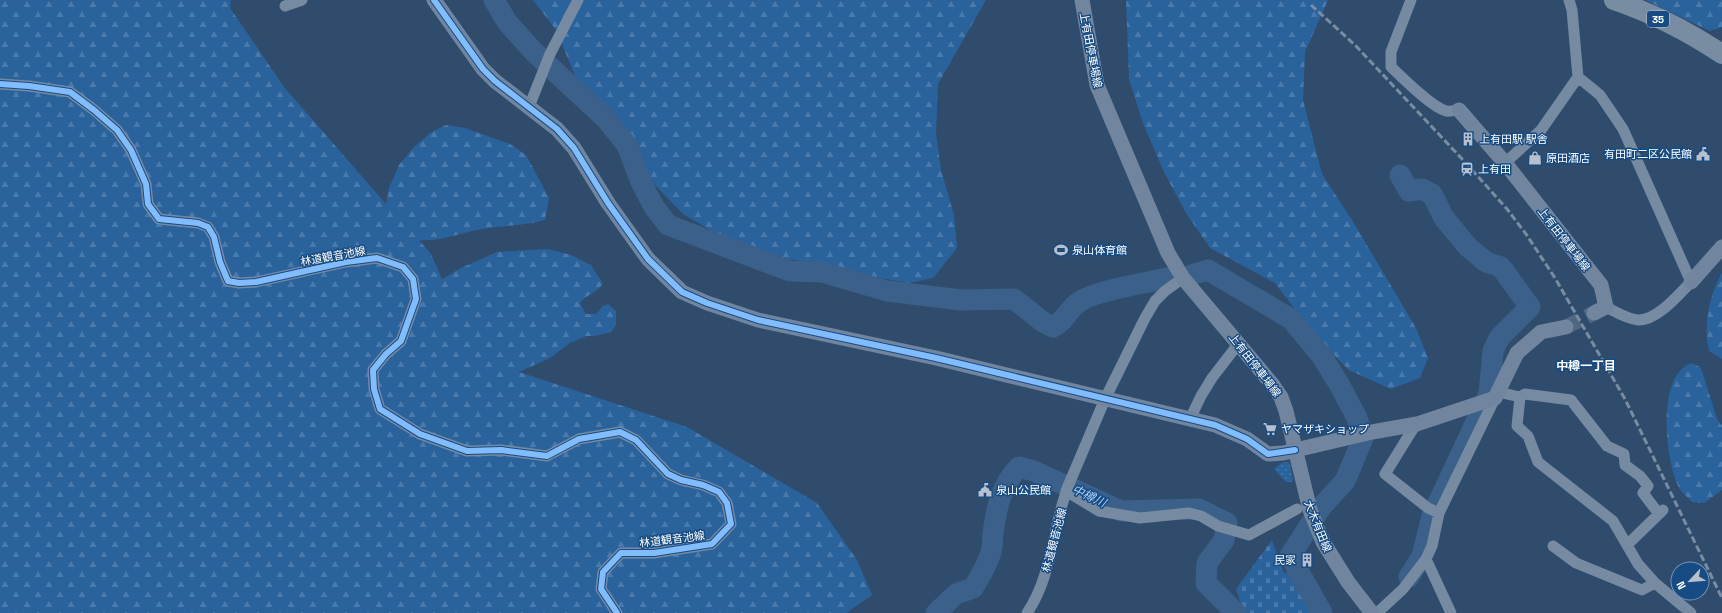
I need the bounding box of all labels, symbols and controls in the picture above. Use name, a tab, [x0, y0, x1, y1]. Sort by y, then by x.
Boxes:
street label: 上有田停車場線	[1077, 11, 1105, 89]
road number: 35	[1647, 11, 1669, 27]
building icon: 上有田駅 駅舎	[1460, 131, 1476, 147]
place label: 上有田駅 駅舎	[1479, 132, 1548, 146]
public building icon: 有田町二区公民館	[1695, 146, 1711, 162]
place label: 有田町二区公民館	[1604, 147, 1692, 161]
shop icon: 原田酒店	[1527, 150, 1543, 166]
place label: 原田酒店	[1546, 151, 1590, 165]
station icon: 上有田	[1459, 161, 1475, 177]
place label: 上有田	[1478, 162, 1511, 176]
street label: 上有田停車場線	[1535, 204, 1593, 274]
sports icon: 泉山体育館	[1053, 242, 1069, 258]
street label: 林道観音池線	[299, 243, 367, 269]
place label: 泉山体育館	[1072, 243, 1127, 257]
street label: 上有田停車場線	[1226, 330, 1284, 400]
district label: 中樽一丁目	[1556, 358, 1616, 374]
supermarket icon: ヤマザキショップ	[1262, 421, 1278, 437]
place label: ヤマザキショップ	[1281, 422, 1369, 436]
water label: 中樽川	[1069, 481, 1111, 512]
public building icon: 泉山公民館	[977, 482, 993, 498]
place label: 泉山公民館	[996, 483, 1051, 497]
street label: 大木有田線	[1301, 498, 1335, 554]
street label: 林道観音池線	[1039, 506, 1069, 574]
street label: 林道観音池線	[638, 528, 706, 550]
building icon: 民家	[1299, 552, 1315, 568]
place label: 民家	[1274, 553, 1296, 567]
north arrow	[1670, 561, 1710, 601]
text: N	[1673, 579, 1689, 592]

